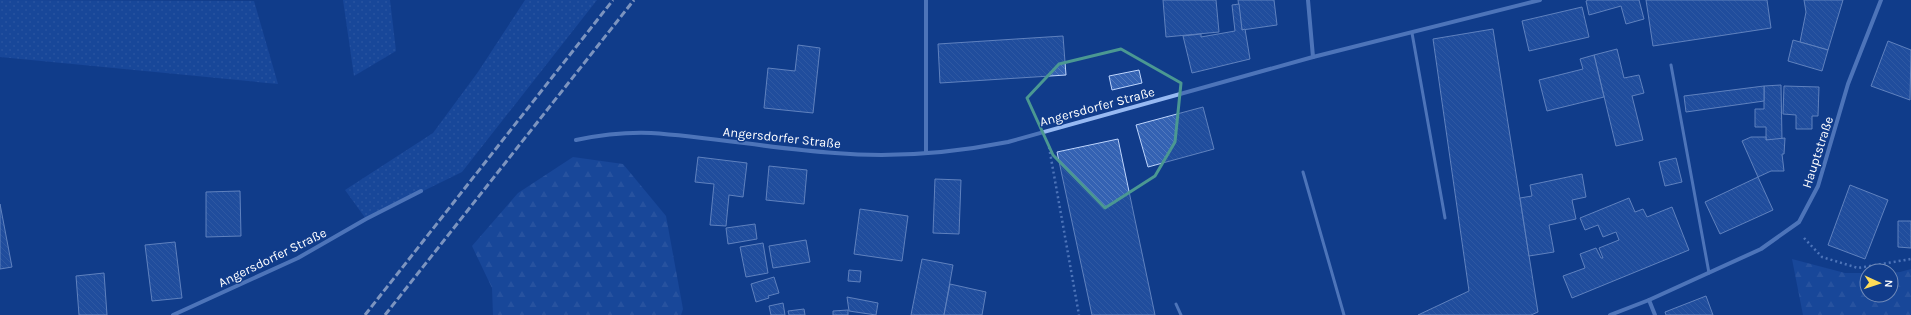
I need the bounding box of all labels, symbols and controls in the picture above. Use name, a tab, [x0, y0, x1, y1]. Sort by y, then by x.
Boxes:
street label: Angersdorfer Straße	[1038, 84, 1157, 129]
street label: Hauptstraße	[1799, 114, 1836, 190]
street label: Angersdorfer Straße	[722, 124, 842, 151]
street label: Angersdorfer Straße	[216, 225, 329, 290]
north arrow	[1859, 263, 1899, 303]
text: N	[1882, 279, 1895, 288]

